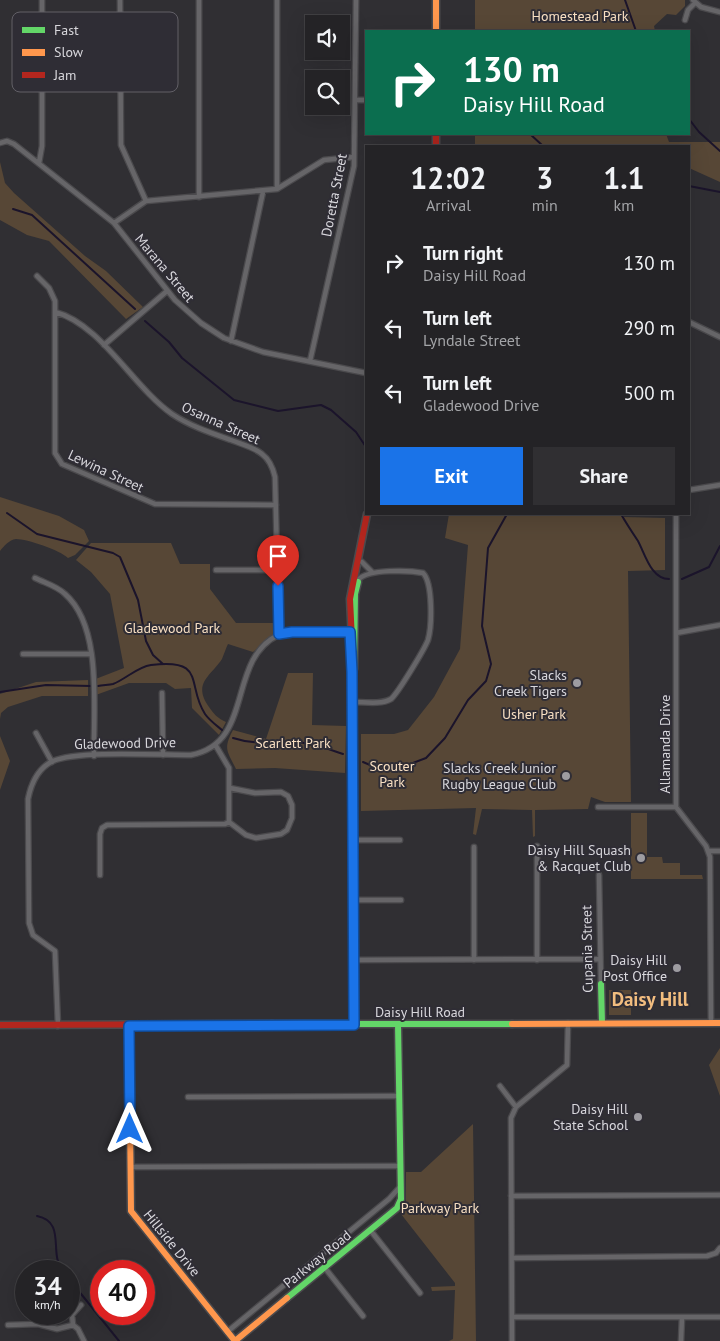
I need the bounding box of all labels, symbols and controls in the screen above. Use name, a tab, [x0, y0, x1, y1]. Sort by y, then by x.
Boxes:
park label: Homestead Park	[532, 7, 629, 25]
legend	[12, 12, 178, 92]
map controls	[305, 15, 350, 115]
button: sound	[305, 15, 350, 60]
text: Fast	[54, 21, 79, 39]
text: Slow	[54, 43, 84, 61]
text: 130 m	[463, 46, 560, 92]
icon: right	[380, 50, 445, 115]
text: Jam	[53, 66, 76, 84]
button: search	[305, 70, 350, 115]
text: Daisy Hill Road	[463, 90, 605, 118]
street label: Doretta Street	[317, 152, 351, 238]
text: 12:02	[410, 158, 486, 197]
text: 3	[536, 158, 553, 197]
text: 1.1	[603, 158, 645, 197]
text: Arrival	[426, 195, 471, 215]
text: min	[532, 195, 558, 215]
text: km	[614, 195, 634, 215]
street label: Marana Street	[131, 230, 199, 306]
text: Turn right	[423, 241, 503, 265]
icon: right	[380, 249, 408, 277]
text: 130 m	[623, 251, 675, 275]
text: Daisy Hill Road	[423, 265, 526, 285]
text: Turn left	[423, 306, 492, 330]
icon: left	[380, 314, 408, 342]
text: 290 m	[623, 316, 675, 340]
text: Lyndale Street	[423, 330, 520, 350]
text: Turn left	[423, 371, 492, 395]
icon: left	[380, 379, 408, 407]
text: 500 m	[623, 381, 675, 405]
text: Gladewood Drive	[423, 395, 539, 415]
street label: Osanna Street	[179, 398, 263, 448]
street label: Lewina Street	[65, 446, 147, 496]
button: Exit	[380, 447, 523, 505]
button: Share	[533, 447, 675, 505]
pin	[257, 535, 299, 586]
icon: arrive	[264, 542, 292, 570]
park label: Gladewood Park	[124, 619, 220, 637]
place label: Slacks Creek Tigers	[494, 666, 567, 700]
marker: Slacks Creek Tigers	[571, 677, 583, 689]
street label: Allamanda Drive	[656, 695, 674, 793]
park label: Usher Park	[502, 705, 566, 723]
street label: Gladewood Drive	[74, 733, 176, 753]
park label: Scarlett Park	[255, 734, 331, 752]
park label: Scouter Park	[370, 757, 415, 791]
place label: Slacks Creek Junior Rugby League Club	[442, 759, 556, 793]
marker: Slacks Creek Junior Rugby League Club	[560, 770, 572, 782]
place label: Daisy Hill Squash & Racquet Club	[527, 841, 631, 875]
marker: Daisy Hill Squash & Racquet Club	[635, 852, 647, 864]
street label: Cupania Street	[577, 905, 597, 993]
place label: Daisy Hill Post Office	[603, 951, 667, 985]
marker: Daisy Hill Post Office	[671, 962, 683, 974]
district label: Daisy Hill	[612, 987, 689, 1011]
street label: Daisy Hill Road	[375, 1003, 465, 1021]
place label: Daisy Hill State School	[553, 1100, 628, 1134]
position arrow	[103, 1102, 155, 1154]
marker: Daisy Hill State School	[632, 1111, 644, 1123]
park label: Parkway Park	[401, 1199, 480, 1217]
street label: Hillside Drive	[140, 1206, 204, 1280]
street label: Parkway Road	[279, 1226, 355, 1292]
speed limit sign: 40	[90, 1260, 155, 1325]
text: 34	[33, 1270, 62, 1302]
text: km/h	[34, 1297, 61, 1312]

